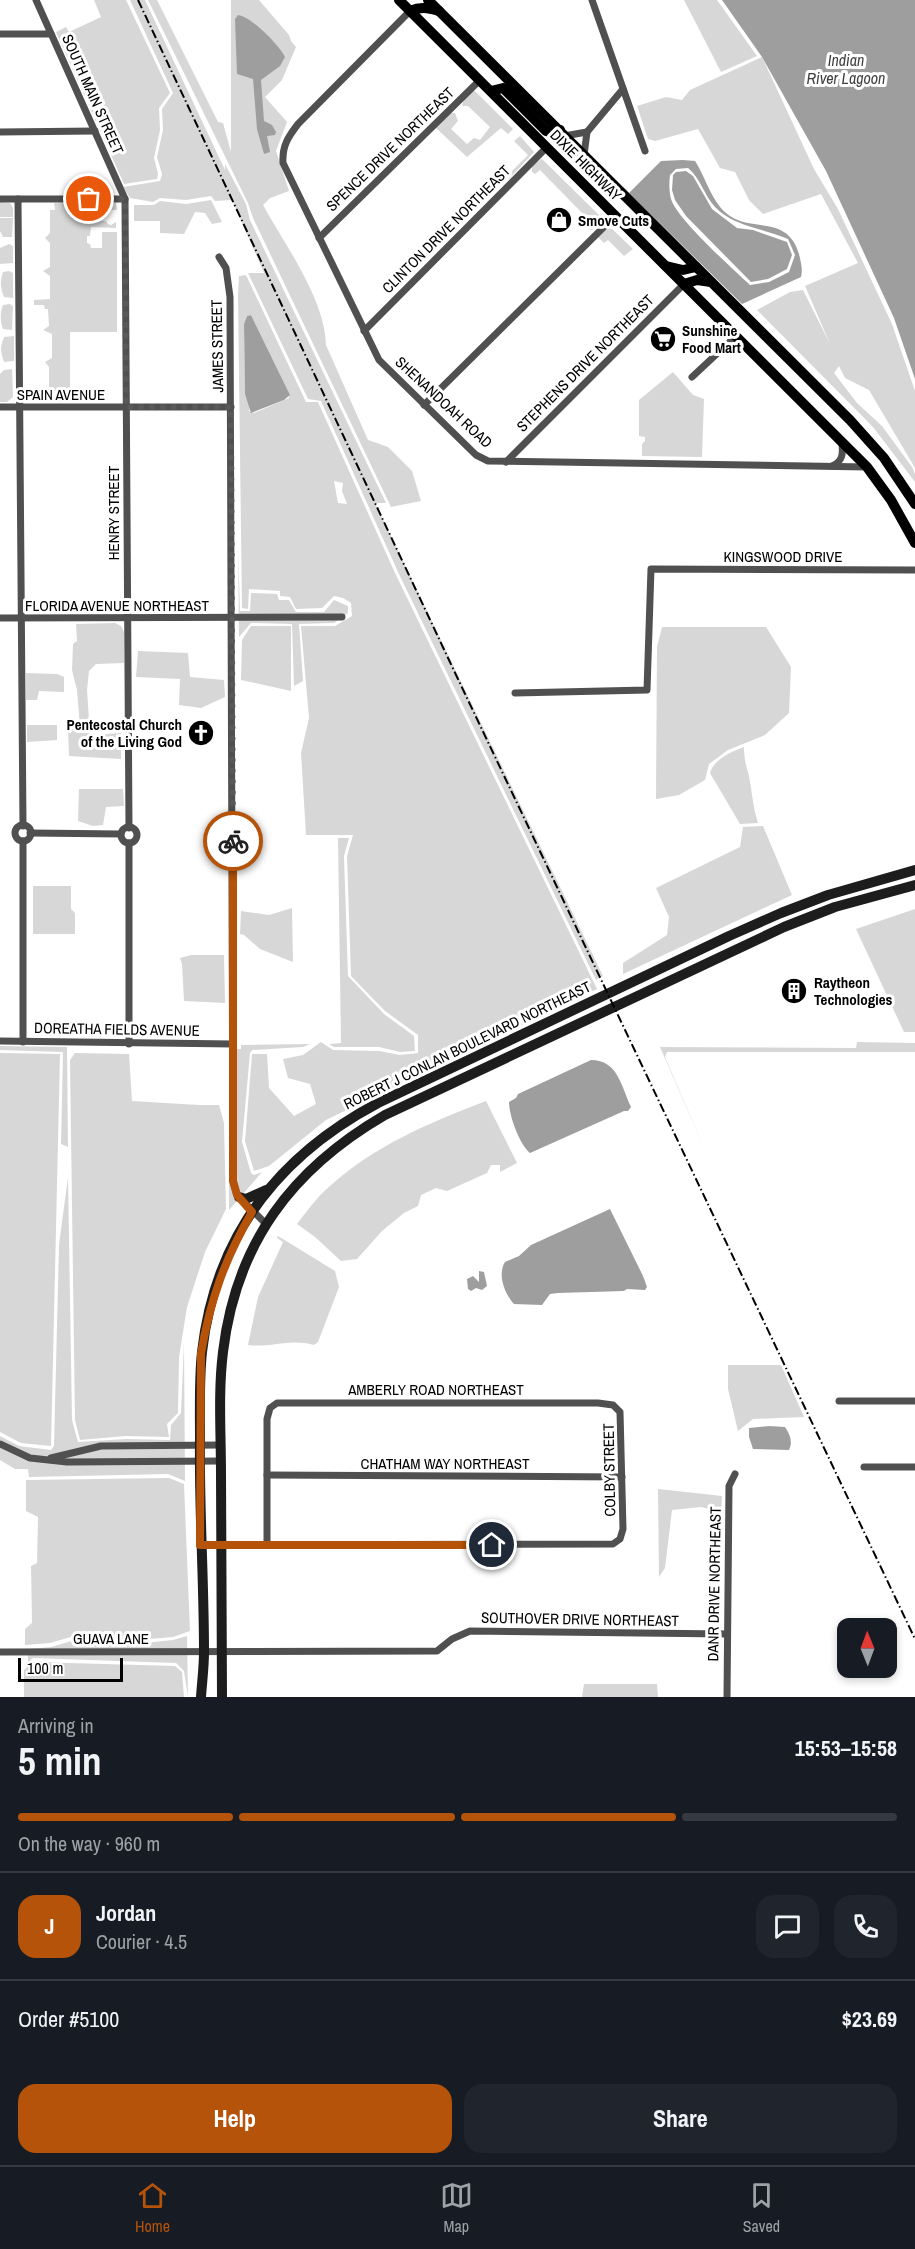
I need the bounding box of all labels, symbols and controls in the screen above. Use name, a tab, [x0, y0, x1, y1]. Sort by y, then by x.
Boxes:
street label: SOUTH MAIN STREET	[57, 31, 129, 158]
water label: Indian River Lagoon	[807, 49, 885, 89]
street label: SPENCE DRIVE NORTHEAST	[321, 82, 459, 216]
street label: DIXIE HIGHWAY	[546, 125, 627, 206]
street label: CLINTON DRIVE NORTHEAST	[377, 160, 515, 298]
pin	[63, 173, 114, 224]
icon: bag	[72, 182, 105, 215]
shop icon: Smove Cuts	[544, 205, 574, 235]
place label: Smove Cuts	[578, 210, 649, 231]
street label: STEPHENS DRIVE NORTHEAST	[512, 289, 659, 436]
street label: JAMES STREET	[206, 299, 228, 393]
place label: Sunshine Food Mart	[682, 320, 741, 358]
supermarket icon: Sunshine Food Mart	[648, 324, 678, 354]
street label: SHENANDOAH ROAD	[391, 351, 497, 453]
street label: SPAIN AVENUE	[17, 384, 105, 405]
street label: HENRY STREET	[103, 465, 124, 560]
street label: KINGSWOOD DRIVE	[724, 546, 842, 567]
street label: FLORIDA AVENUE NORTHEAST	[25, 595, 210, 616]
place label: Pentecostal Church of the Living God	[66, 714, 182, 752]
church icon: Pentecostal Church of the Living God	[186, 718, 216, 748]
courier	[203, 811, 263, 871]
icon: bike	[217, 825, 250, 858]
place label: Raytheon Technologies	[814, 972, 893, 1010]
street label: ROBERT J CONLAN BOULEVARD NORTHEAST	[340, 976, 595, 1114]
building icon: Raytheon Technologies	[779, 976, 809, 1006]
street label: DOREATHA FIELDS AVENUE	[34, 1017, 200, 1041]
street label: AMBERLY ROAD NORTHEAST	[347, 1379, 524, 1400]
street label: COLBY STREET	[598, 1423, 620, 1517]
street label: CHATHAM WAY NORTHEAST	[361, 1453, 530, 1474]
street label: DANR DRIVE NORTHEAST	[702, 1506, 726, 1662]
pin	[466, 1519, 517, 1570]
icon: home	[475, 1528, 508, 1561]
street label: SOUTHOVER DRIVE NORTHEAST	[481, 1607, 680, 1631]
north arrow	[837, 1618, 897, 1678]
map controls	[837, 1618, 897, 1678]
street label: GUAVA LANE	[73, 1628, 149, 1649]
scale bar	[18, 1655, 123, 1682]
text: 100 m	[27, 1657, 63, 1679]
text: Arriving in	[18, 1712, 94, 1739]
text: 15:53–15:58	[795, 1733, 897, 1763]
text: 5 min	[18, 1735, 102, 1787]
text: On the way · 960 m	[18, 1830, 160, 1857]
button: chat	[756, 1895, 819, 1958]
button: phone	[834, 1895, 897, 1958]
text: Jordan	[96, 1898, 156, 1928]
text: J	[44, 1911, 55, 1941]
text: Courier · 4.5	[96, 1928, 187, 1955]
text: Order #5100	[18, 2004, 119, 2034]
text: $23.69	[842, 2004, 897, 2034]
button: Help	[18, 2084, 452, 2153]
button: Share	[464, 2084, 897, 2153]
tab: Home	[135, 2179, 170, 2237]
tab: Map	[440, 2179, 473, 2237]
tab: Saved	[743, 2179, 780, 2237]

